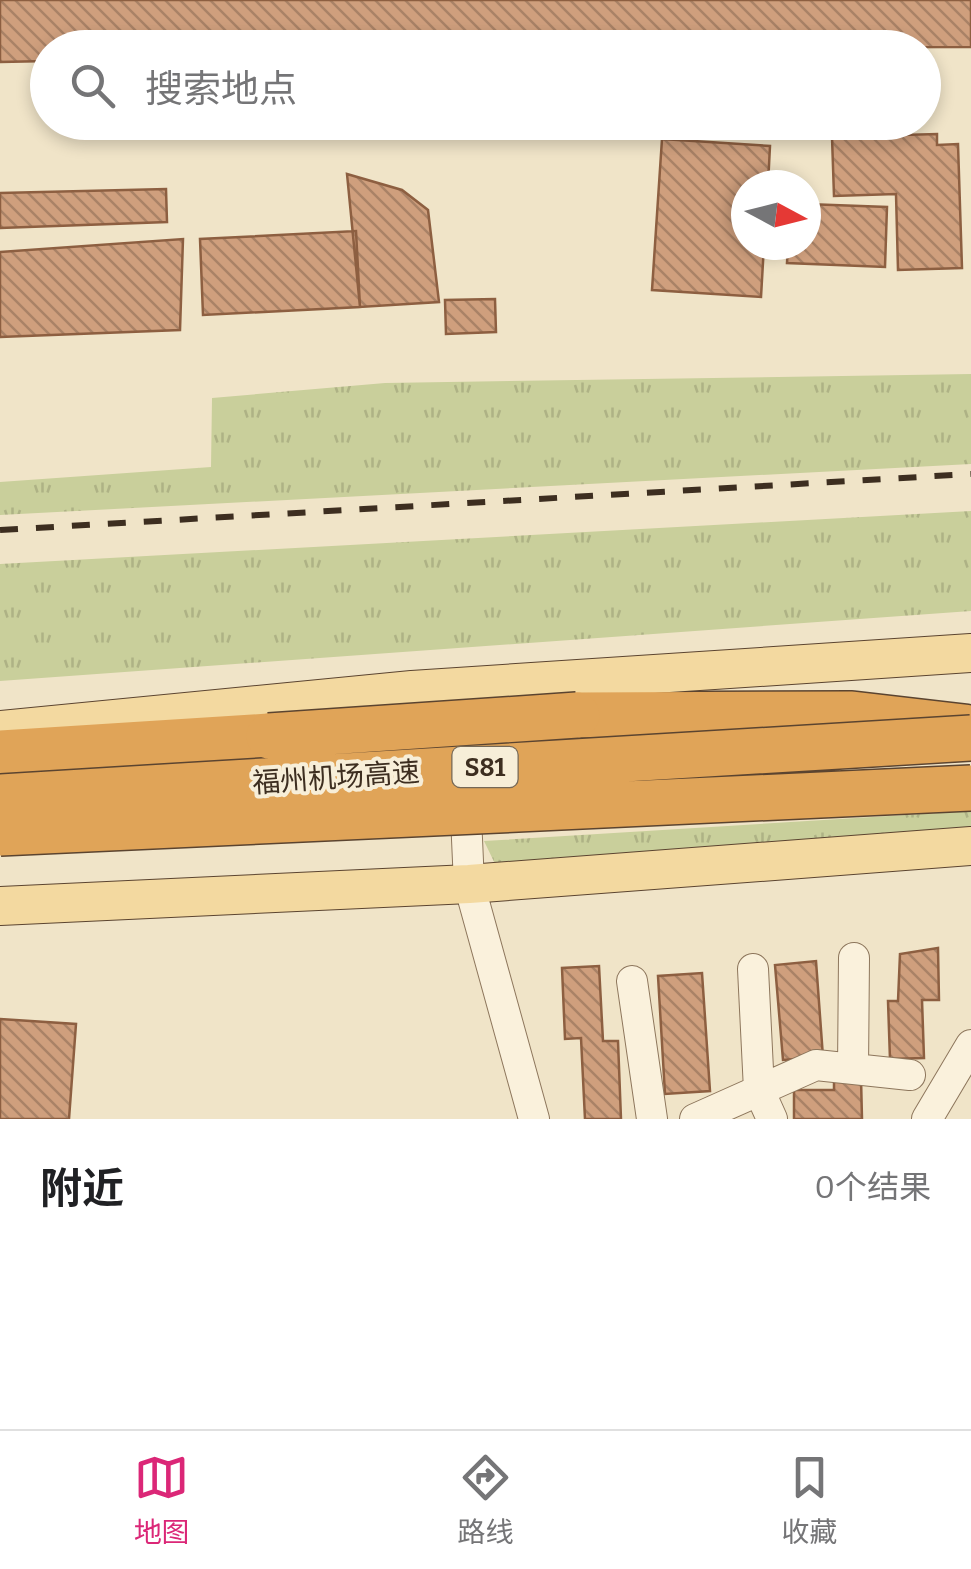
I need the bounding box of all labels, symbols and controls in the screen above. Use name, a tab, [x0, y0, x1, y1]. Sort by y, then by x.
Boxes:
search box	[30, 30, 941, 140]
icon: search	[65, 58, 120, 113]
text: 搜索地点	[145, 66, 297, 112]
north arrow	[731, 170, 821, 260]
road number: S81	[452, 747, 518, 787]
street label: 福州机场高速	[251, 755, 421, 800]
text: 附近	[40, 1164, 124, 1214]
text: 0个结果	[814, 1168, 931, 1206]
tab: 地图	[134, 1450, 190, 1550]
tab: 路线	[457, 1450, 513, 1550]
tab: 收藏	[781, 1450, 837, 1550]

